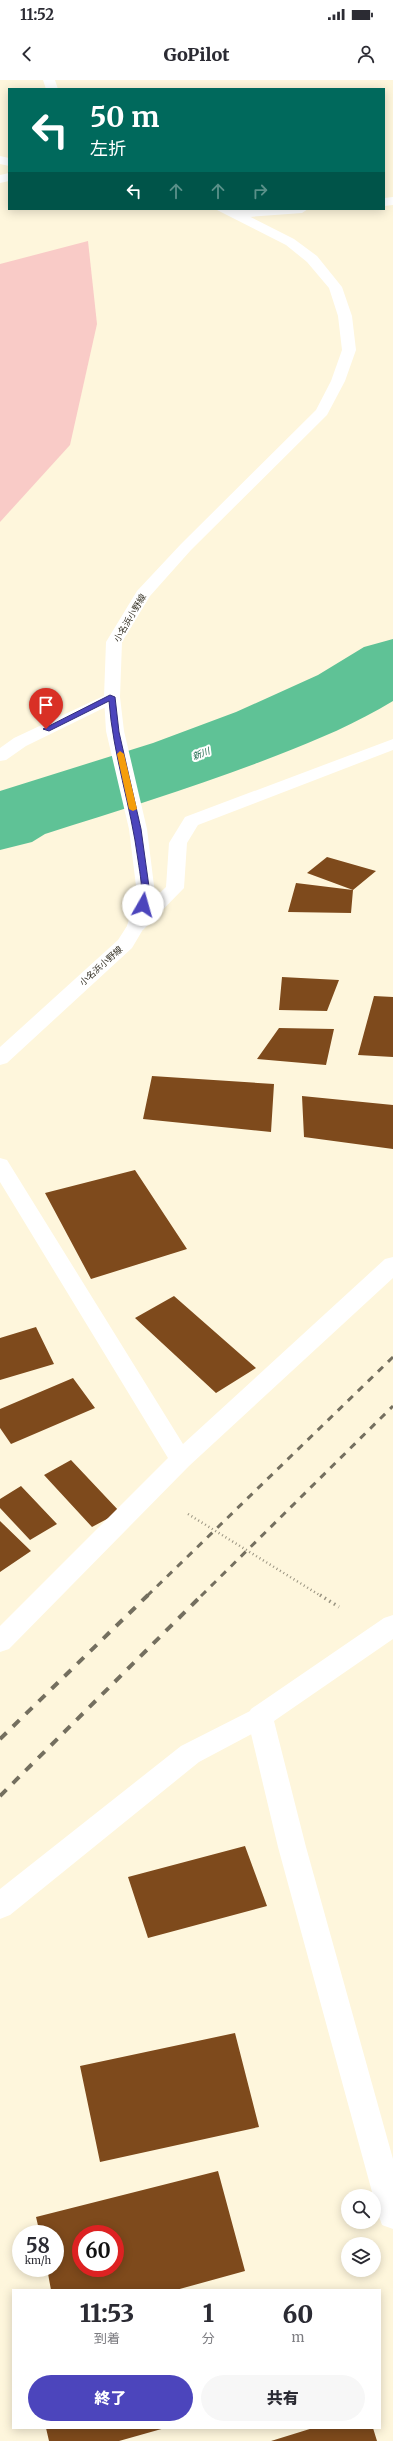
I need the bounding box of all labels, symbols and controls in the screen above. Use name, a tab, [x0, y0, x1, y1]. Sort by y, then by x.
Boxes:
text: 11:52	[20, 5, 54, 24]
icon: back	[16, 43, 38, 65]
text: GoPilot	[163, 43, 230, 66]
icon: person	[355, 43, 377, 65]
text: 50 m	[90, 99, 159, 135]
icon: left	[24, 104, 76, 156]
text: 左折	[90, 137, 126, 160]
icon: left	[123, 180, 145, 202]
icon: ahead	[165, 180, 187, 202]
icon: ahead	[207, 180, 229, 202]
icon: right	[249, 180, 271, 202]
street label: 小名浜小野線	[111, 591, 149, 644]
pin	[29, 688, 63, 729]
icon: arrive	[35, 694, 57, 716]
water label: 新川	[190, 745, 212, 762]
position arrow	[122, 884, 164, 926]
street label: 小名浜小野線	[77, 943, 125, 988]
map controls	[341, 2189, 381, 2277]
button: search	[341, 2189, 381, 2229]
speed limit sign: 60	[72, 2225, 124, 2277]
text: 58	[26, 2233, 50, 2258]
button: layers	[341, 2237, 381, 2277]
text: km/h	[25, 2254, 51, 2267]
text: 11:53	[80, 2298, 134, 2329]
text: 1	[203, 2298, 214, 2329]
text: 60	[283, 2299, 313, 2330]
text: m	[291, 2329, 304, 2346]
text: 到着	[94, 2330, 120, 2347]
text: 分	[202, 2330, 215, 2347]
button: 終了	[28, 2375, 193, 2421]
button: 共有	[201, 2375, 365, 2421]

